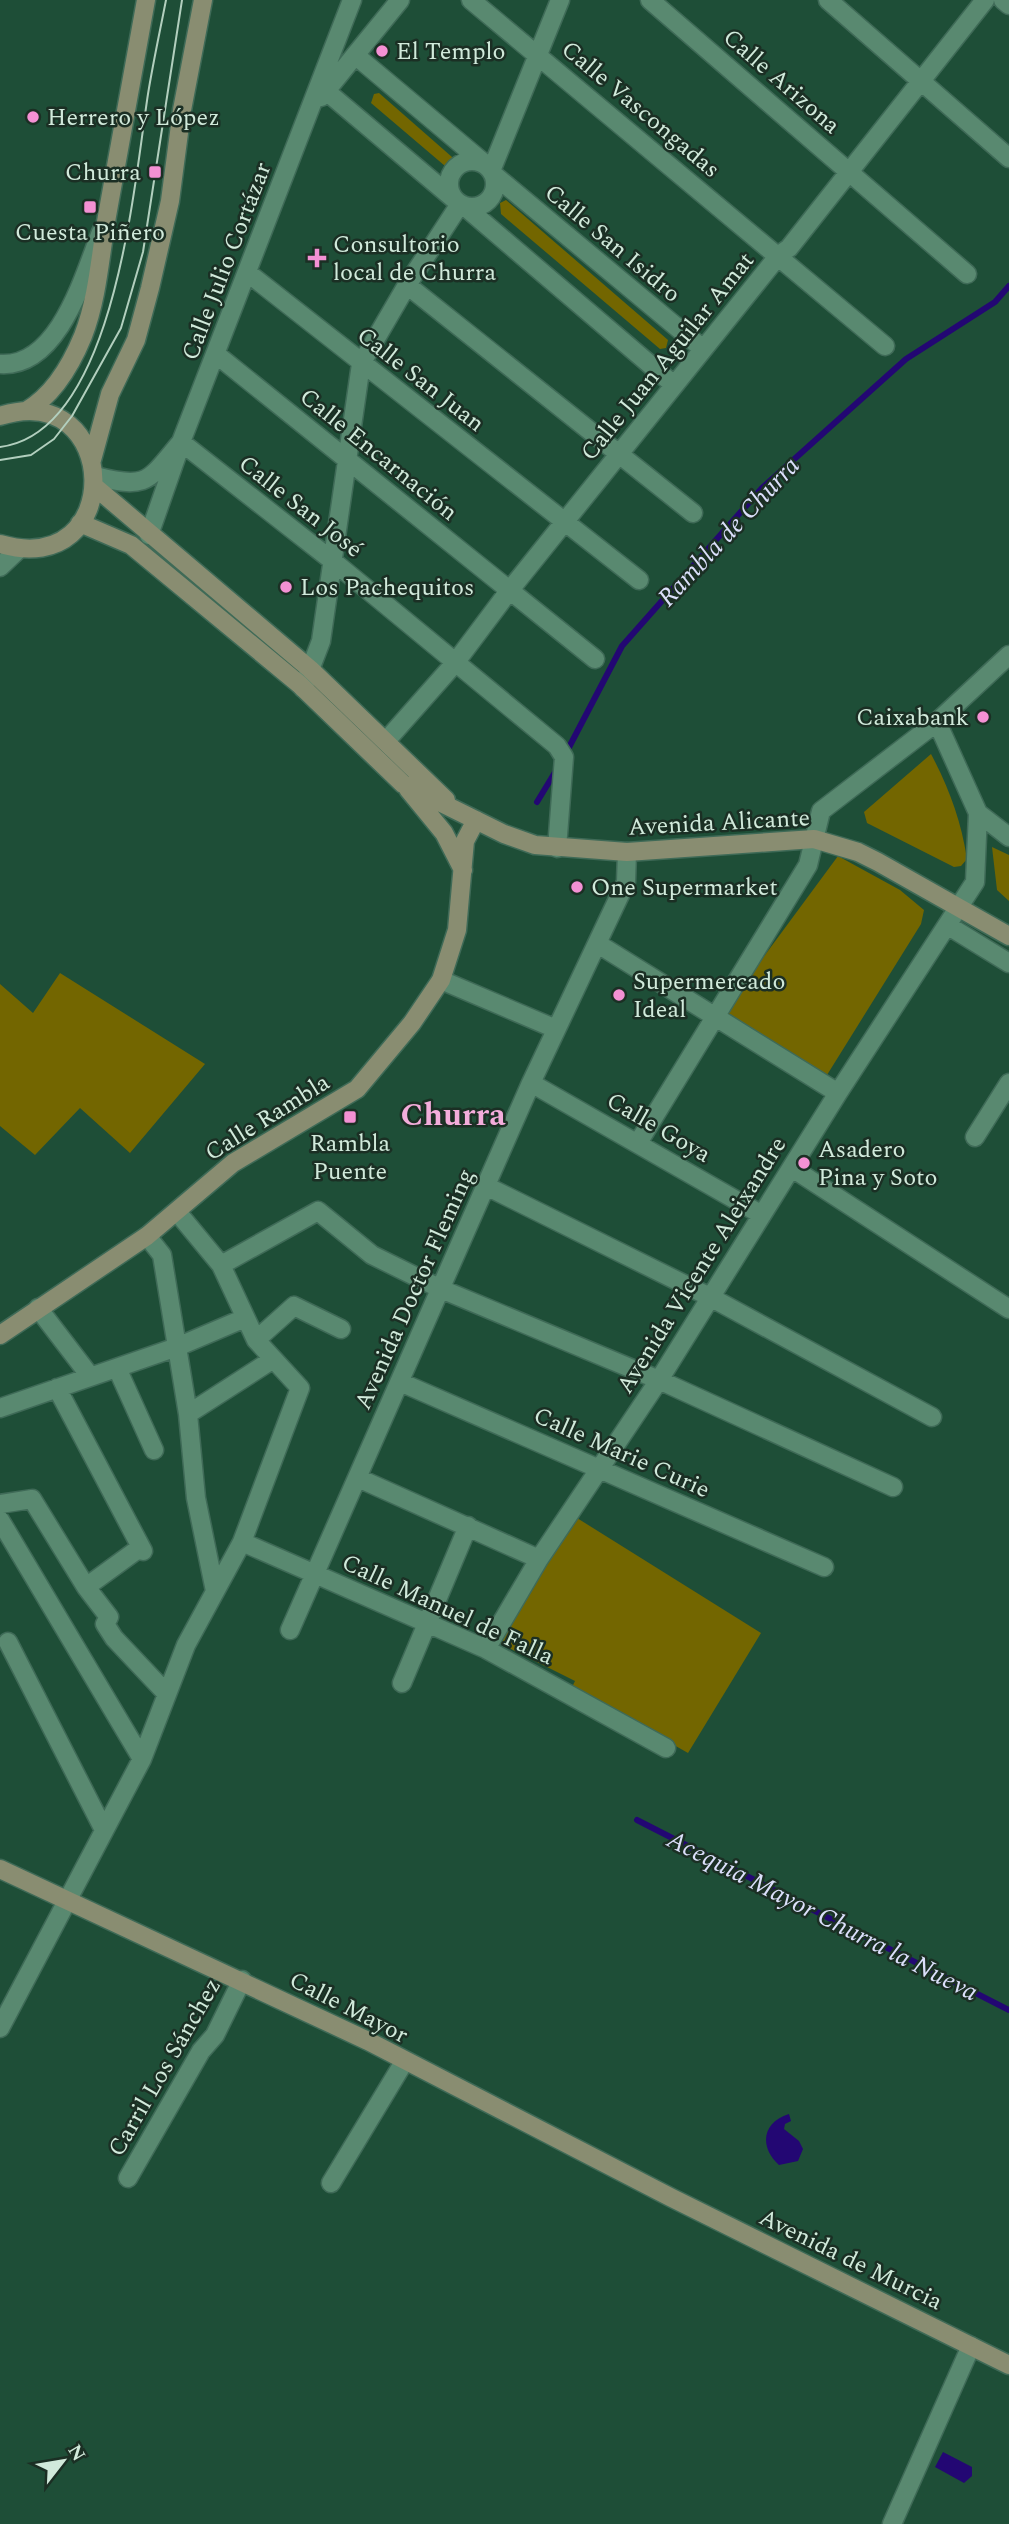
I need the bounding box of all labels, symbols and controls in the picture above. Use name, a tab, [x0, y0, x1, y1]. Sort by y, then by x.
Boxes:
street label: Calle Arizona	[715, 20, 848, 143]
street label: Calle Vascongadas	[553, 32, 728, 187]
place label: El Templo	[396, 34, 506, 70]
marker: El Templo	[374, 43, 390, 59]
place label: Herrero y López	[47, 100, 220, 136]
marker: Herrero y López	[25, 109, 41, 125]
place label: Churra	[65, 155, 141, 191]
street label: Calle Julio Cortázar	[173, 157, 281, 366]
marker: Churra	[147, 164, 163, 180]
street label: Calle San Isidro	[536, 176, 689, 312]
marker: Cuesta Piñero	[82, 199, 98, 215]
place label: Cuesta Piñero	[15, 215, 165, 251]
place label: Consultorio local de Churra	[333, 227, 496, 291]
street label: Calle Juan Aguilar Amat	[572, 244, 763, 469]
marker: Consultorio local de Churra	[307, 248, 327, 268]
street label: Calle San Juan	[349, 318, 492, 441]
street label: Calle Encarnación	[291, 380, 465, 530]
street label: Calle San José	[230, 447, 370, 567]
water label: Rambla de Churra	[648, 447, 809, 616]
place label: Los Pachequitos	[300, 570, 474, 606]
marker: Los Pachequitos	[278, 579, 294, 595]
place label: Caixabank	[856, 700, 969, 736]
marker: Caixabank	[975, 709, 991, 725]
street label: Avenida Alicante	[627, 800, 811, 846]
place label: One Supermarket	[591, 870, 778, 906]
marker: One Supermarket	[569, 879, 585, 895]
place label: Supermercado Ideal	[633, 964, 785, 1028]
marker: Supermercado Ideal	[611, 987, 627, 1003]
street label: Calle Rambla	[198, 1065, 337, 1171]
street label: Calle Goya	[600, 1083, 718, 1172]
district label: Churra	[400, 1091, 506, 1140]
marker: Rambla Puente	[342, 1109, 358, 1125]
place label: Rambla Puente	[310, 1126, 390, 1190]
street label: Avenida Vicente Aleixandre	[608, 1130, 796, 1401]
place label: Asadero Pina y Soto	[818, 1132, 938, 1196]
marker: Asadero Pina y Soto	[796, 1155, 812, 1171]
street label: Avenida Doctor Fleming	[345, 1163, 484, 1416]
street label: Calle Marie Curie	[528, 1398, 716, 1508]
street label: Calle Manuel de Falla	[336, 1545, 560, 1675]
water label: Acequia Mayor Churra la Nueva	[659, 1819, 985, 2012]
street label: Calle Mayor	[283, 1962, 414, 2053]
street label: Carril Los Sánchez	[99, 1972, 231, 2163]
street label: Avenida de Murcia	[753, 2200, 949, 2320]
north arrow	[28, 2426, 98, 2496]
text: N	[60, 2439, 93, 2467]

